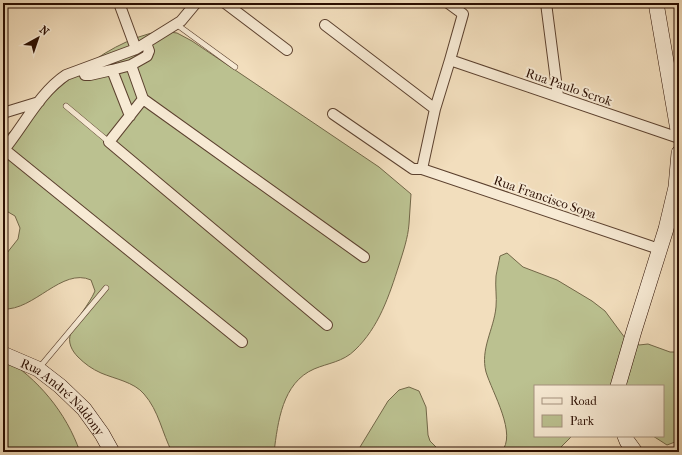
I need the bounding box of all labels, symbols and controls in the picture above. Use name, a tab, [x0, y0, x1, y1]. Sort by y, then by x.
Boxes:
north arrow	[18, 18, 58, 58]
text: N	[37, 23, 52, 39]
street label: Rua Paulo Scrok	[524, 65, 614, 109]
street label: Rua Francisco Sopa	[492, 172, 599, 222]
street label: Rua André Naldony	[18, 355, 109, 439]
legend	[534, 385, 664, 437]
text: Road	[570, 394, 597, 408]
text: Park	[570, 414, 595, 428]

